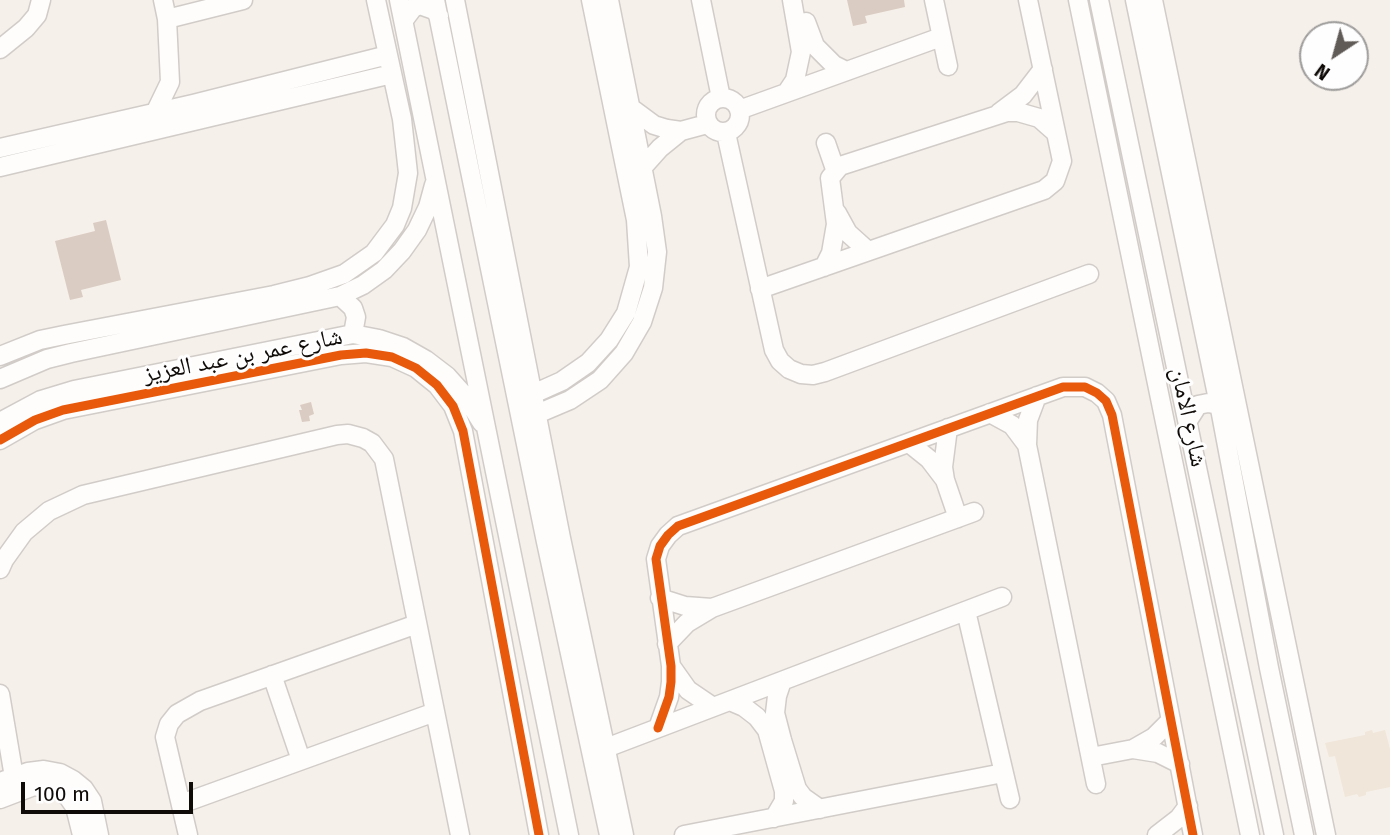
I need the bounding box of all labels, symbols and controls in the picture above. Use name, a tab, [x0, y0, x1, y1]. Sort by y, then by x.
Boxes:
north arrow	[1299, 21, 1369, 91]
text: N	[1311, 59, 1334, 85]
street label: شارع عمر بن عبد العزيز	[141, 323, 345, 389]
street label: شارع الامان	[1163, 365, 1213, 469]
scale bar	[24, 768, 196, 812]
text: 100 m	[34, 781, 90, 807]

